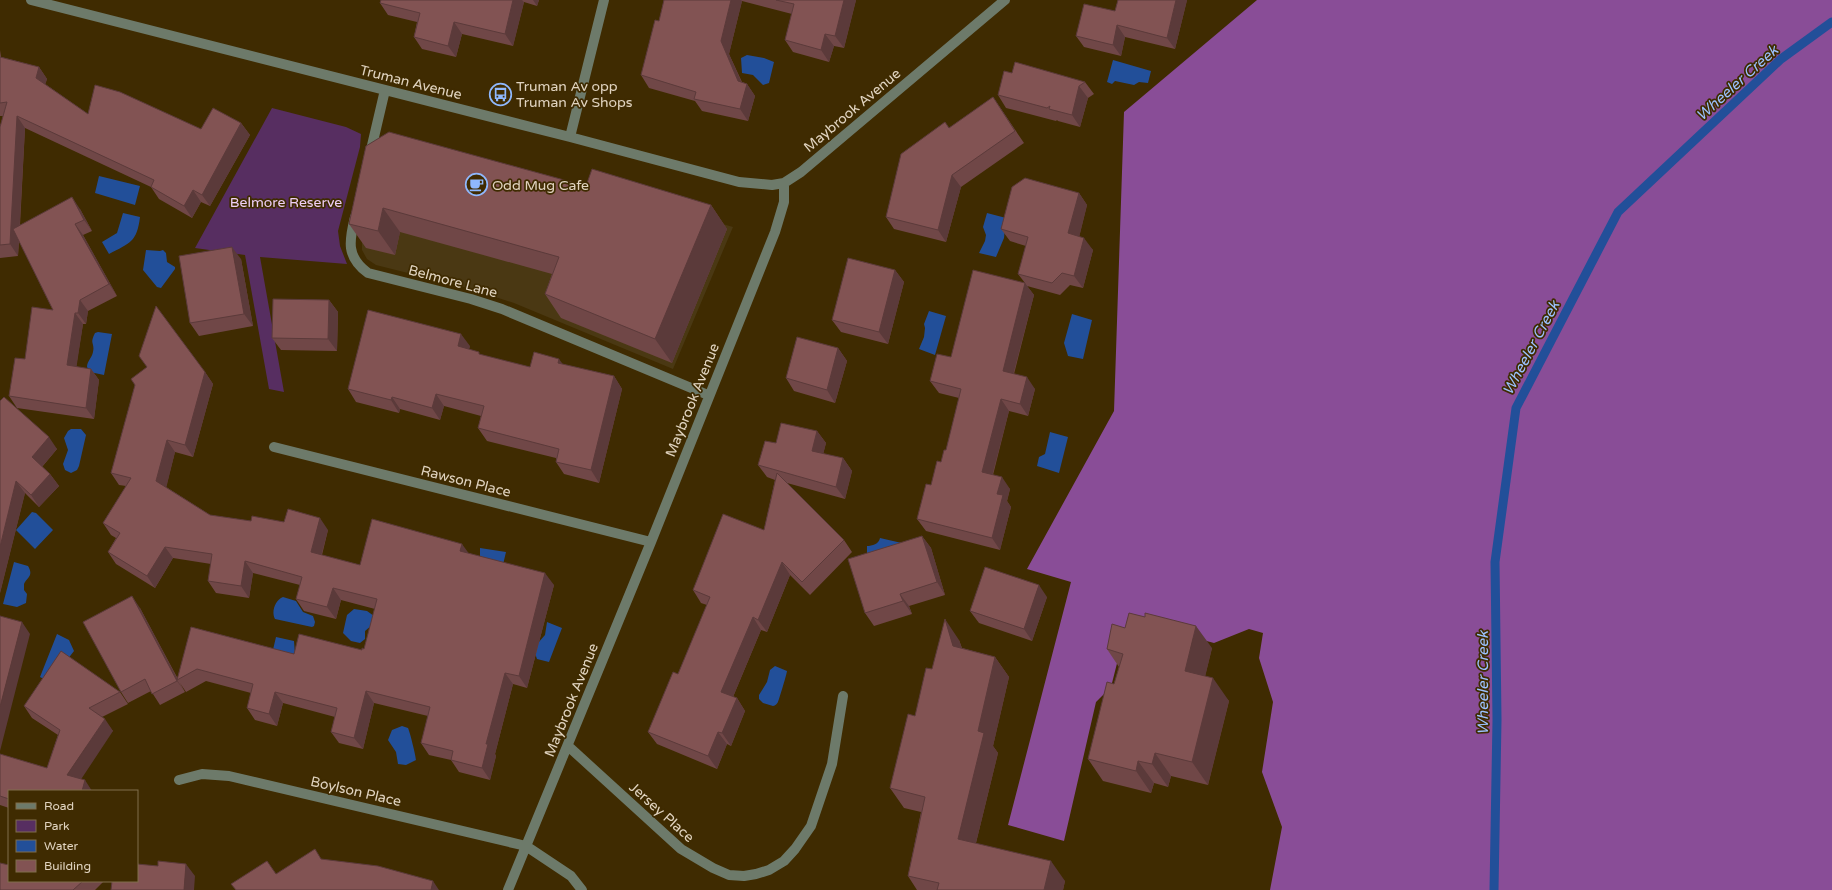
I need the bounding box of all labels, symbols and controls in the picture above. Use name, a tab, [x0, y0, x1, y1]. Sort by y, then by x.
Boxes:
water label: Wheeler Creek	[1692, 40, 1783, 125]
street label: Truman Avenue	[358, 62, 464, 103]
street label: Maybrook Avenue	[800, 65, 904, 156]
place label: Truman Av opp Truman Av Shops	[516, 78, 633, 111]
bus stop icon: Truman Av opp Truman Av Shops	[488, 81, 514, 107]
cafe icon: Odd Mug Cafe	[464, 172, 490, 198]
place label: Odd Mug Cafe	[492, 177, 589, 194]
park label: Belmore Reserve	[230, 194, 342, 211]
street label: Belmore Lane	[406, 261, 499, 302]
water label: Wheeler Creek	[1499, 296, 1564, 398]
street label: Maybrook Avenue	[662, 341, 723, 460]
street label: Rawson Place	[419, 462, 513, 501]
water label: Wheeler Creek	[1474, 629, 1492, 735]
street label: Maybrook Avenue	[541, 641, 602, 760]
street label: Boylson Place	[309, 773, 403, 810]
street label: Jersey Place	[626, 779, 698, 846]
legend	[8, 790, 138, 882]
text: Road	[44, 799, 74, 813]
text: Park	[44, 819, 70, 833]
text: Water	[44, 839, 79, 853]
text: Building	[44, 859, 91, 873]

